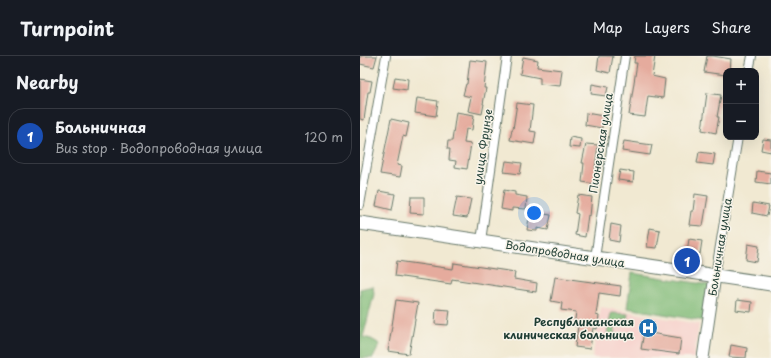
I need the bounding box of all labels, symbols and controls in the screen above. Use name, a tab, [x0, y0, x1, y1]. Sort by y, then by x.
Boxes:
text: Turnpoint	[20, 14, 114, 42]
text: Map	[593, 17, 623, 38]
text: Layers	[645, 17, 690, 38]
text: Share	[712, 17, 751, 38]
map controls	[723, 68, 759, 140]
button: +	[723, 68, 759, 104]
text: Nearby	[16, 69, 78, 95]
street label: Пионерская улица	[584, 92, 617, 194]
button: −	[723, 104, 759, 140]
street label: улица Фрунзе	[469, 107, 496, 186]
text: Больничная	[55, 115, 146, 138]
text: 1	[27, 127, 33, 146]
text: 120 m	[304, 127, 343, 146]
text: Bus stop · Водопроводная улица	[55, 138, 263, 157]
street label: Больничная улица	[703, 197, 736, 297]
your location	[524, 203, 544, 223]
street label: Водопроводная улица	[504, 236, 626, 271]
pin: 1	[674, 246, 700, 276]
place label: Республиканская клиническая больница	[503, 313, 634, 343]
hospital icon: Республиканская клиническая больница	[637, 317, 659, 339]

